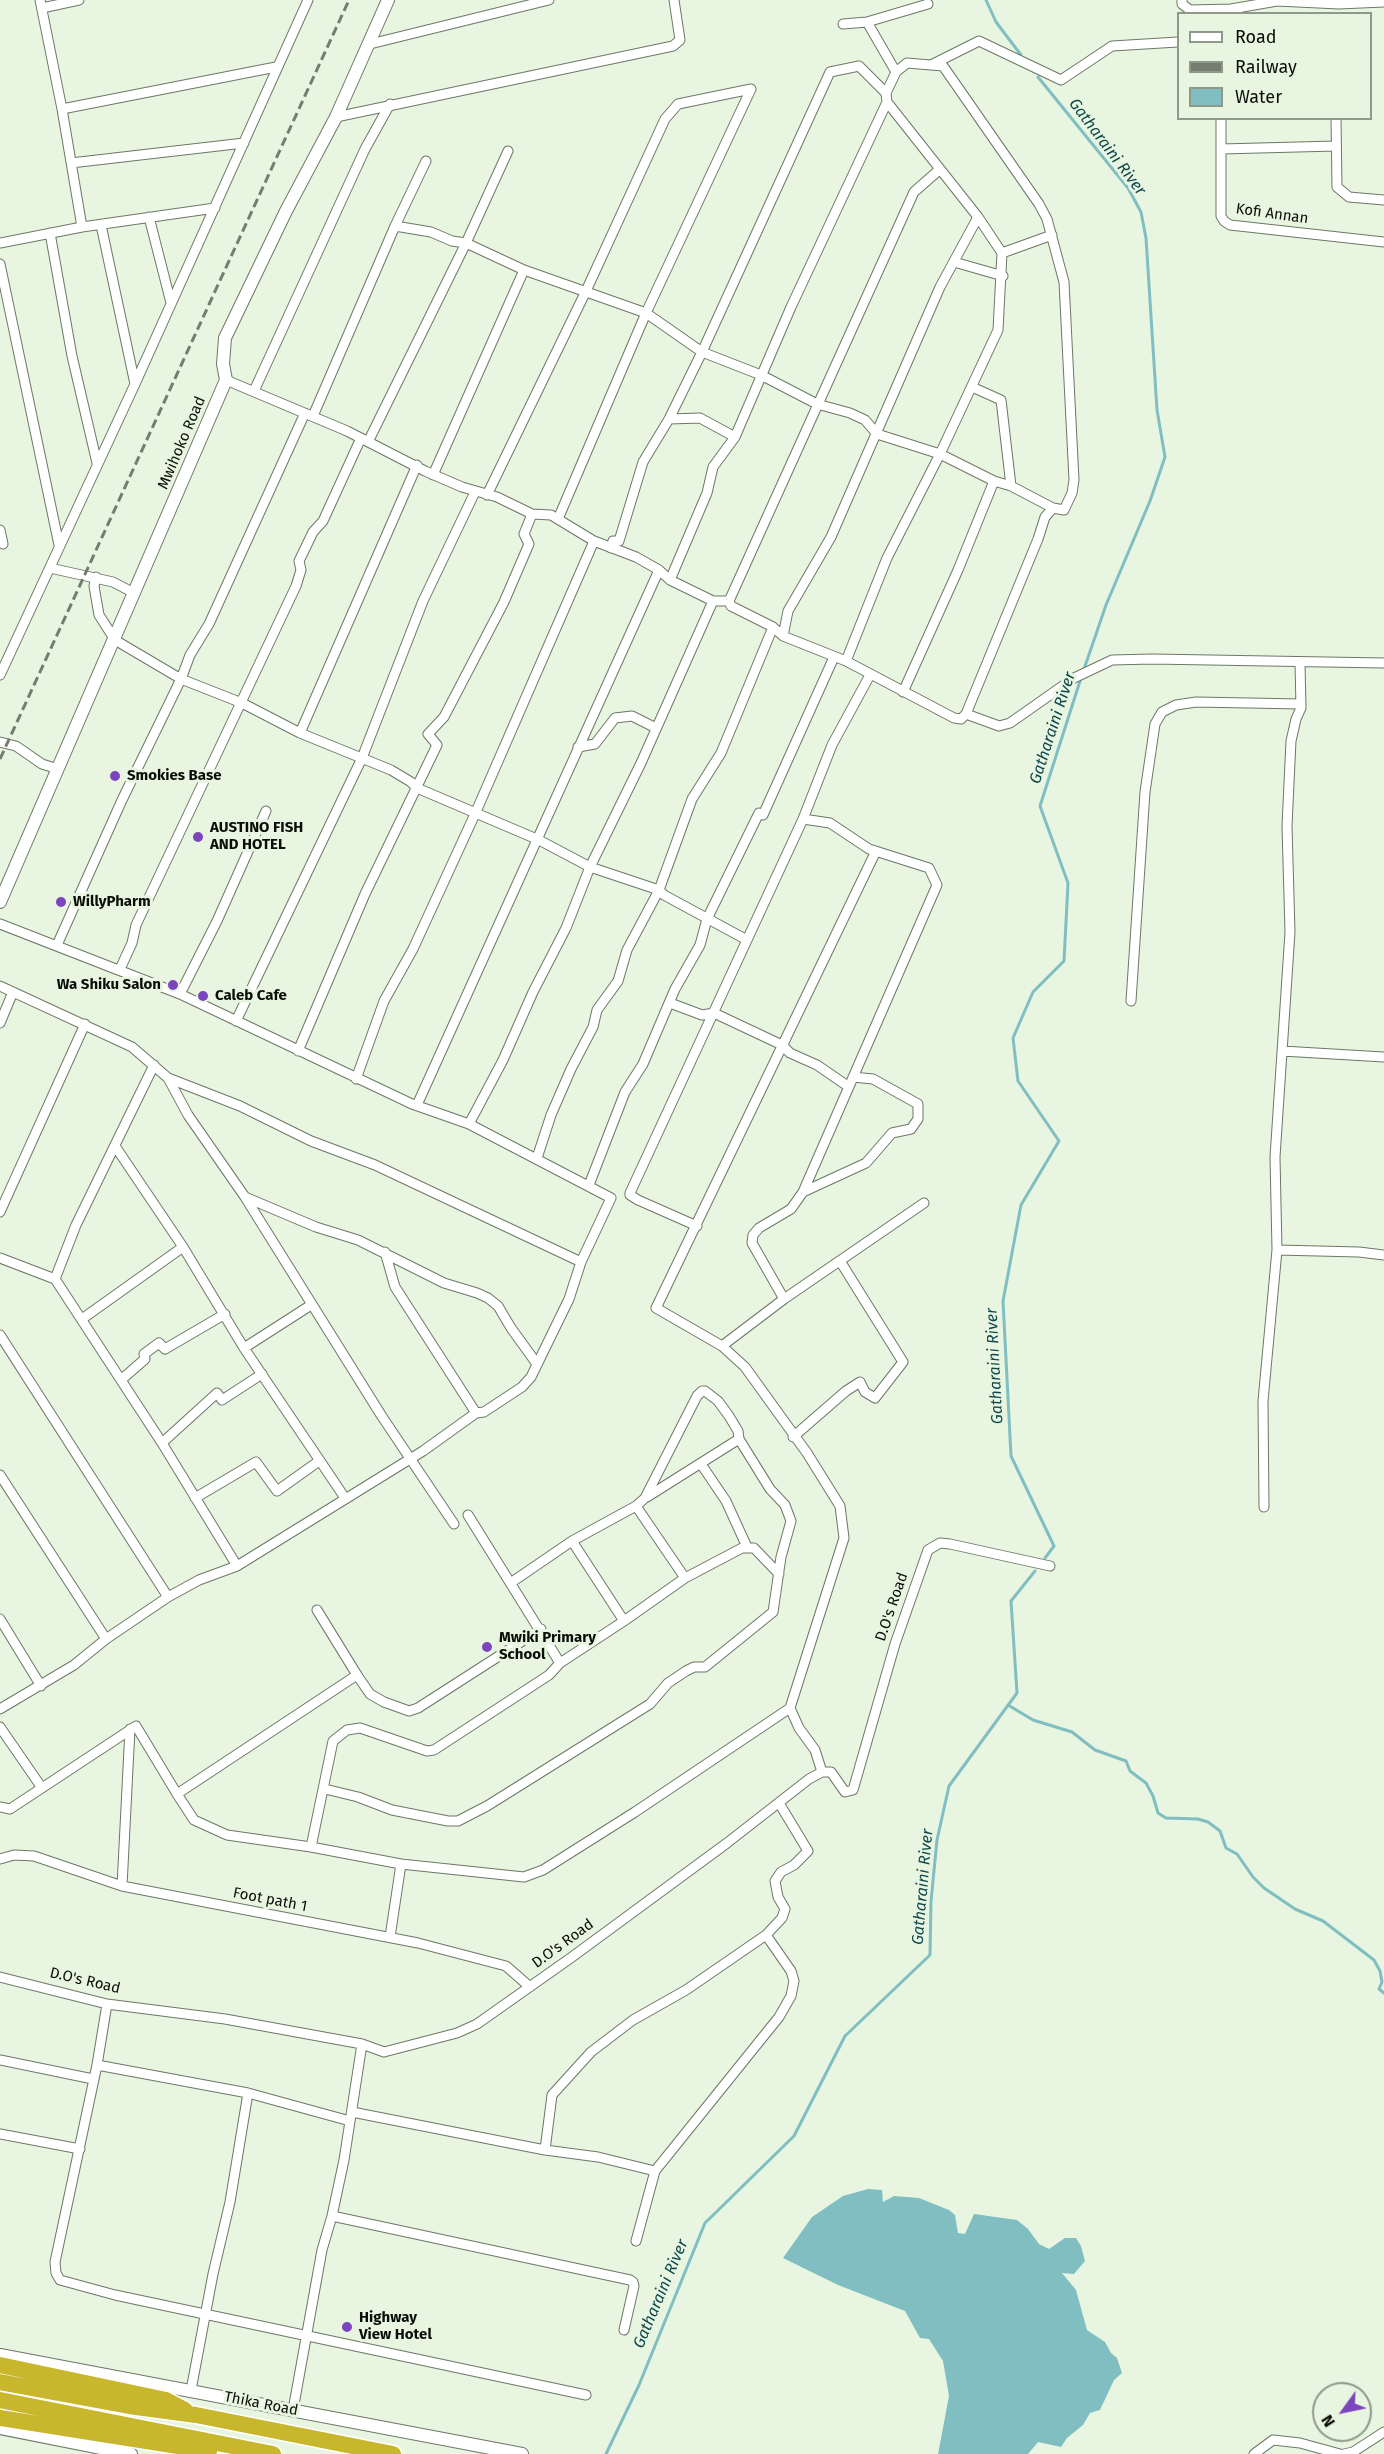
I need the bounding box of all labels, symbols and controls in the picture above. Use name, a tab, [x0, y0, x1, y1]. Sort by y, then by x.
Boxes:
legend	[1177, 12, 1372, 120]
text: Road	[1235, 26, 1277, 48]
text: Railway	[1235, 56, 1297, 78]
text: Water	[1235, 86, 1282, 108]
water label: Gatharaini River	[1064, 95, 1150, 199]
street label: Kofi Annan	[1235, 200, 1309, 228]
street label: Mwihoko Road	[154, 394, 210, 492]
water label: Gatharaini River	[1026, 670, 1080, 786]
place label: Smokies Base	[127, 767, 221, 785]
marker: Smokies Base	[108, 769, 122, 783]
place label: AUSTINO FISH AND HOTEL	[210, 819, 303, 854]
marker: AUSTINO FISH AND HOTEL	[191, 830, 205, 844]
place label: WillyPharm	[73, 893, 151, 911]
marker: WillyPharm	[54, 895, 68, 909]
place label: Wa Shiku Salon	[57, 976, 161, 994]
marker: Wa Shiku Salon	[166, 978, 180, 992]
place label: Caleb Cafe	[215, 987, 287, 1005]
marker: Caleb Cafe	[196, 989, 210, 1003]
water label: Gatharaini River	[982, 1307, 1008, 1425]
street label: D.O's Road	[872, 1570, 912, 1644]
place label: Mwiki Primary School	[499, 1629, 596, 1664]
marker: Mwiki Primary School	[480, 1640, 494, 1654]
water label: Gatharaini River	[908, 1828, 938, 1946]
street label: Foot path 1	[231, 1884, 309, 1916]
street label: D.O's Road	[529, 1916, 597, 1972]
street label: D.O's Road	[48, 1964, 122, 1998]
water label: Gatharaini River	[629, 2237, 693, 2351]
place label: Highway View Hotel	[359, 2309, 432, 2344]
marker: Highway View Hotel	[340, 2320, 354, 2334]
north arrow	[1312, 2382, 1372, 2442]
street label: Thika Road	[222, 2388, 300, 2420]
text: N	[1317, 2411, 1339, 2431]

